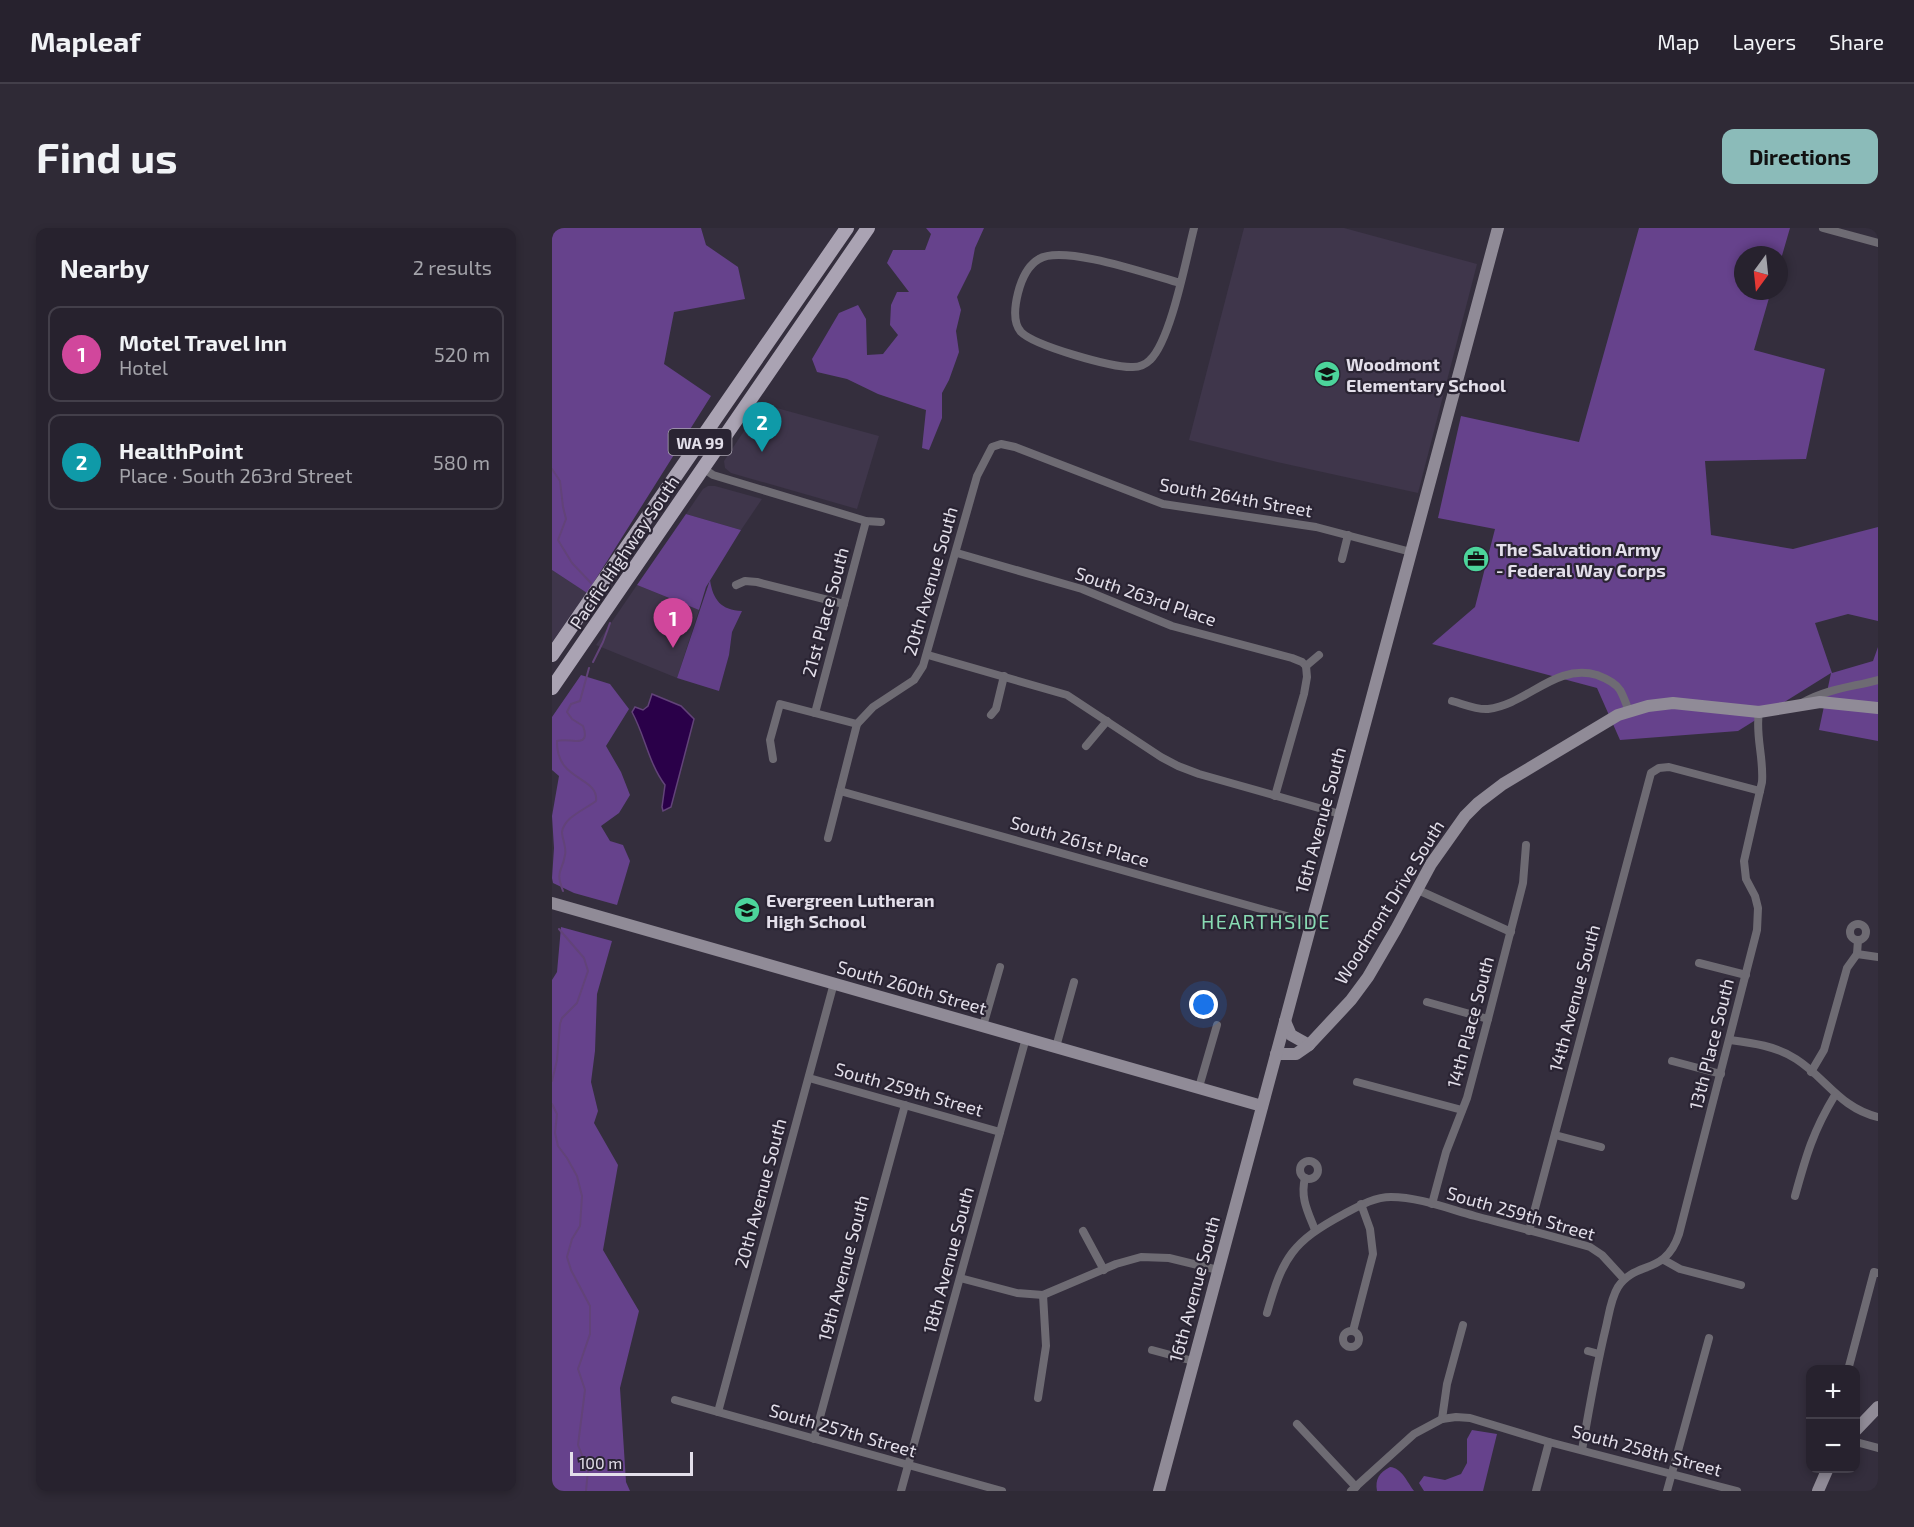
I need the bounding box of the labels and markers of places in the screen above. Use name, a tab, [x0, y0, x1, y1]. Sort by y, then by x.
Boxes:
place label: Woodmont Elementary School	[1346, 353, 1506, 396]
school or university icon: Woodmont Elementary School	[1312, 359, 1342, 389]
pin: 2	[742, 402, 782, 452]
place label: The Salvation Army - Federal Way Corps	[1496, 538, 1666, 581]
office icon: The Salvation Army - Federal Way Corps	[1461, 544, 1491, 574]
pin: 1	[654, 598, 692, 648]
place label: Evergreen Lutheran High School	[766, 889, 935, 932]
school or university icon: Evergreen Lutheran High School	[732, 895, 762, 925]

